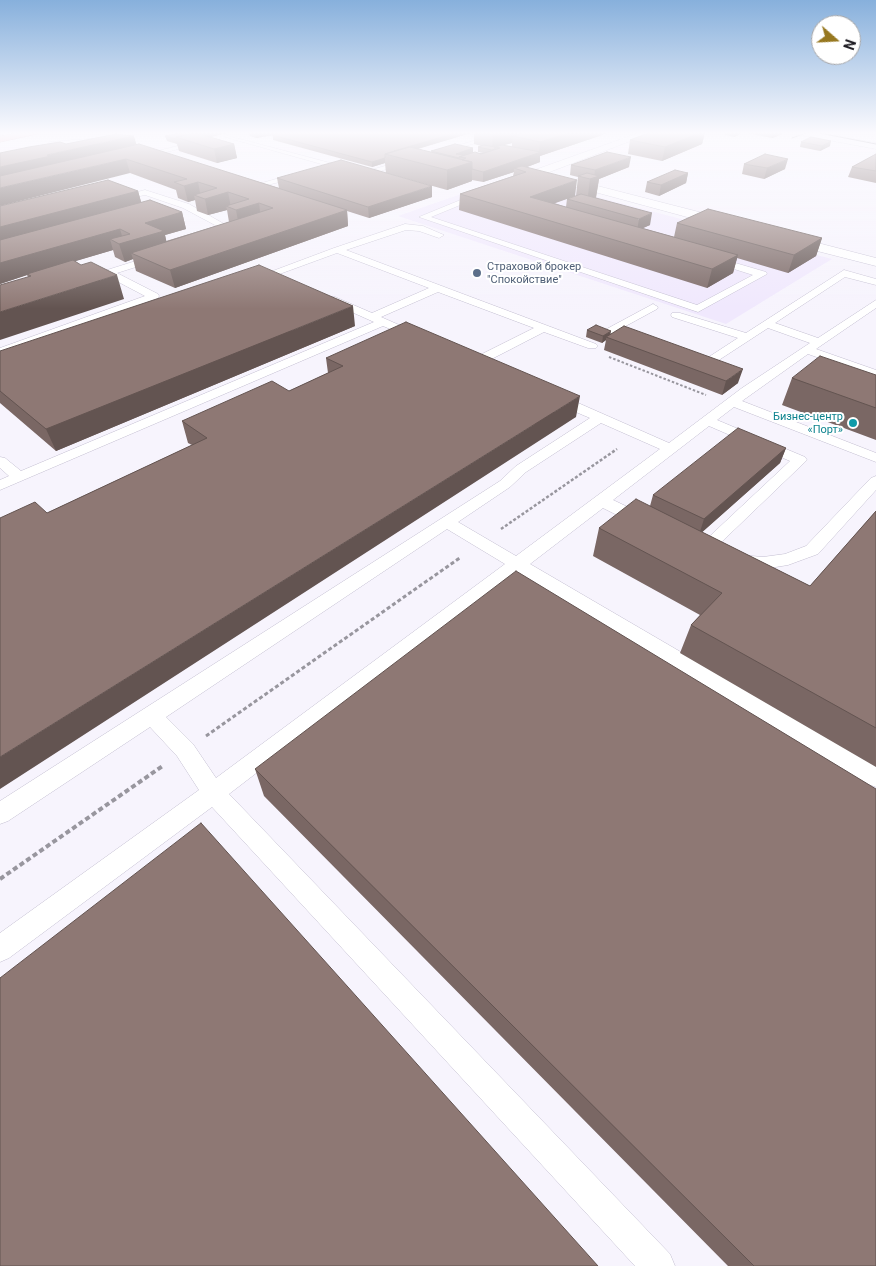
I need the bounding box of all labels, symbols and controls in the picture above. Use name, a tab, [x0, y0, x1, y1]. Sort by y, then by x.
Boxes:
north arrow	[811, 15, 861, 65]
text: N	[840, 37, 858, 52]
place label: Страховой брокер "Спокойствие"	[487, 260, 581, 286]
marker: Страховой брокер "Спокойствие"	[471, 267, 483, 279]
place label: Бизнес-центр «Порт»	[773, 410, 843, 436]
marker: Бизнес-центр «Порт»	[847, 417, 859, 429]

